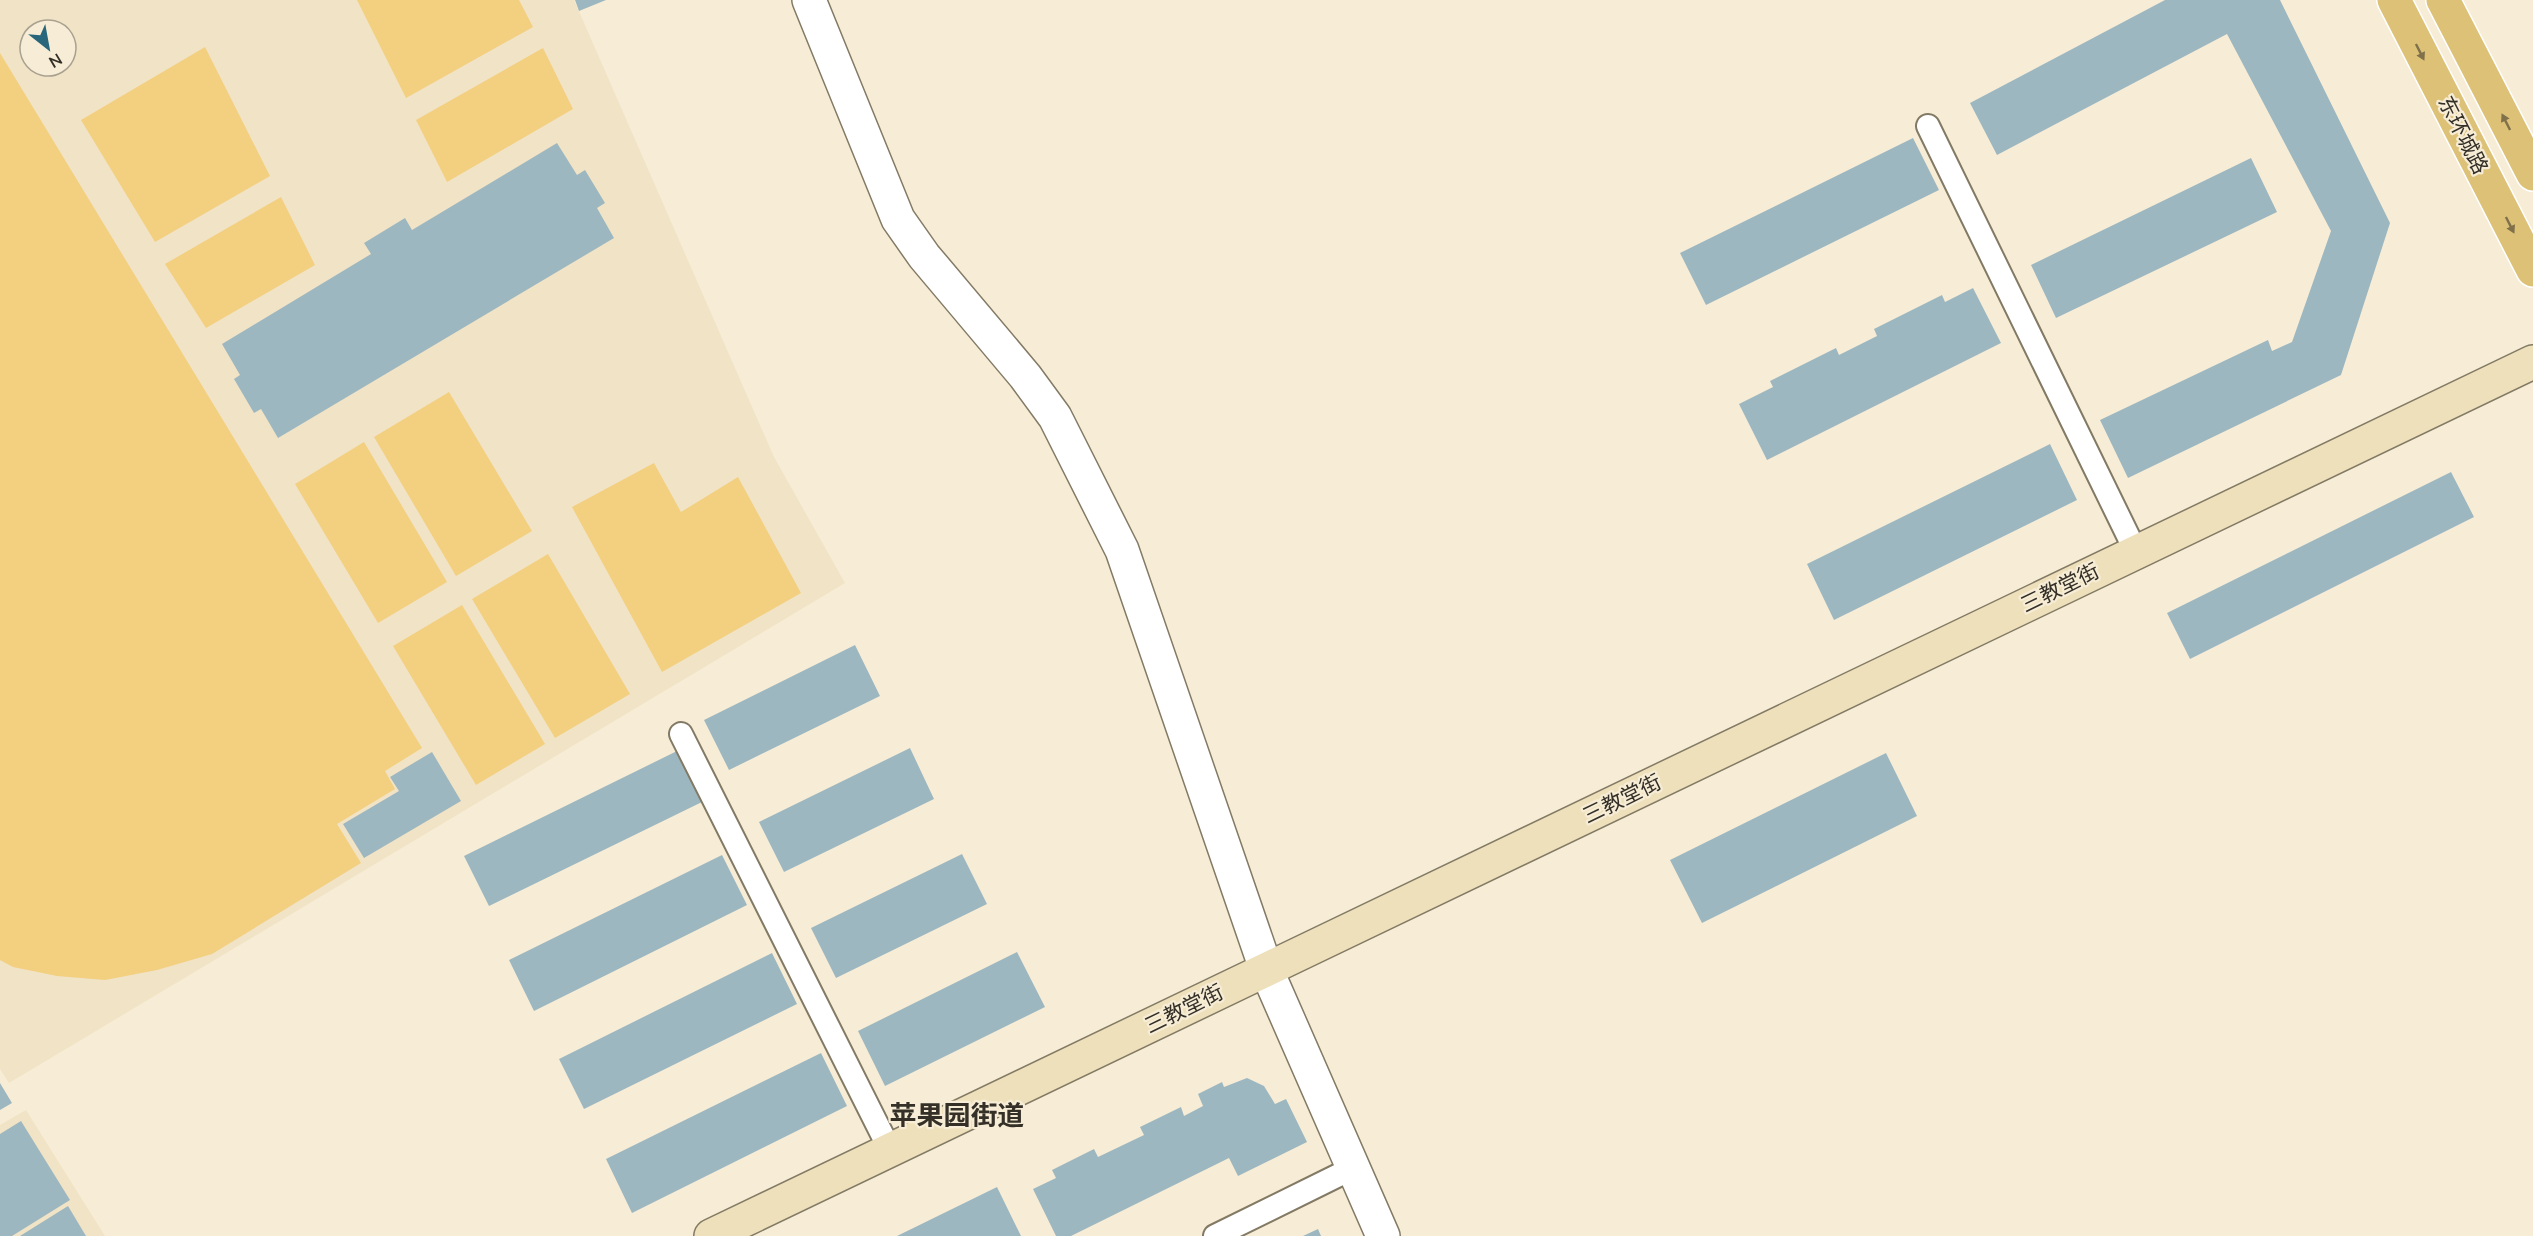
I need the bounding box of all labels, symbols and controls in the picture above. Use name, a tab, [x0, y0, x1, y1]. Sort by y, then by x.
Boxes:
north arrow	[18, 18, 78, 78]
one-way arrow	[2415, 44, 2425, 61]
text: N	[44, 47, 66, 73]
street label: 东环城路	[2431, 91, 2495, 179]
one-way arrow	[2501, 114, 2511, 131]
one-way arrow	[2505, 217, 2515, 234]
street label: 三教堂街	[2016, 557, 2104, 619]
street label: 三教堂街	[1578, 768, 1666, 830]
street label: 三教堂街	[1140, 978, 1228, 1040]
district label: 苹果园街道	[890, 1098, 1025, 1135]

